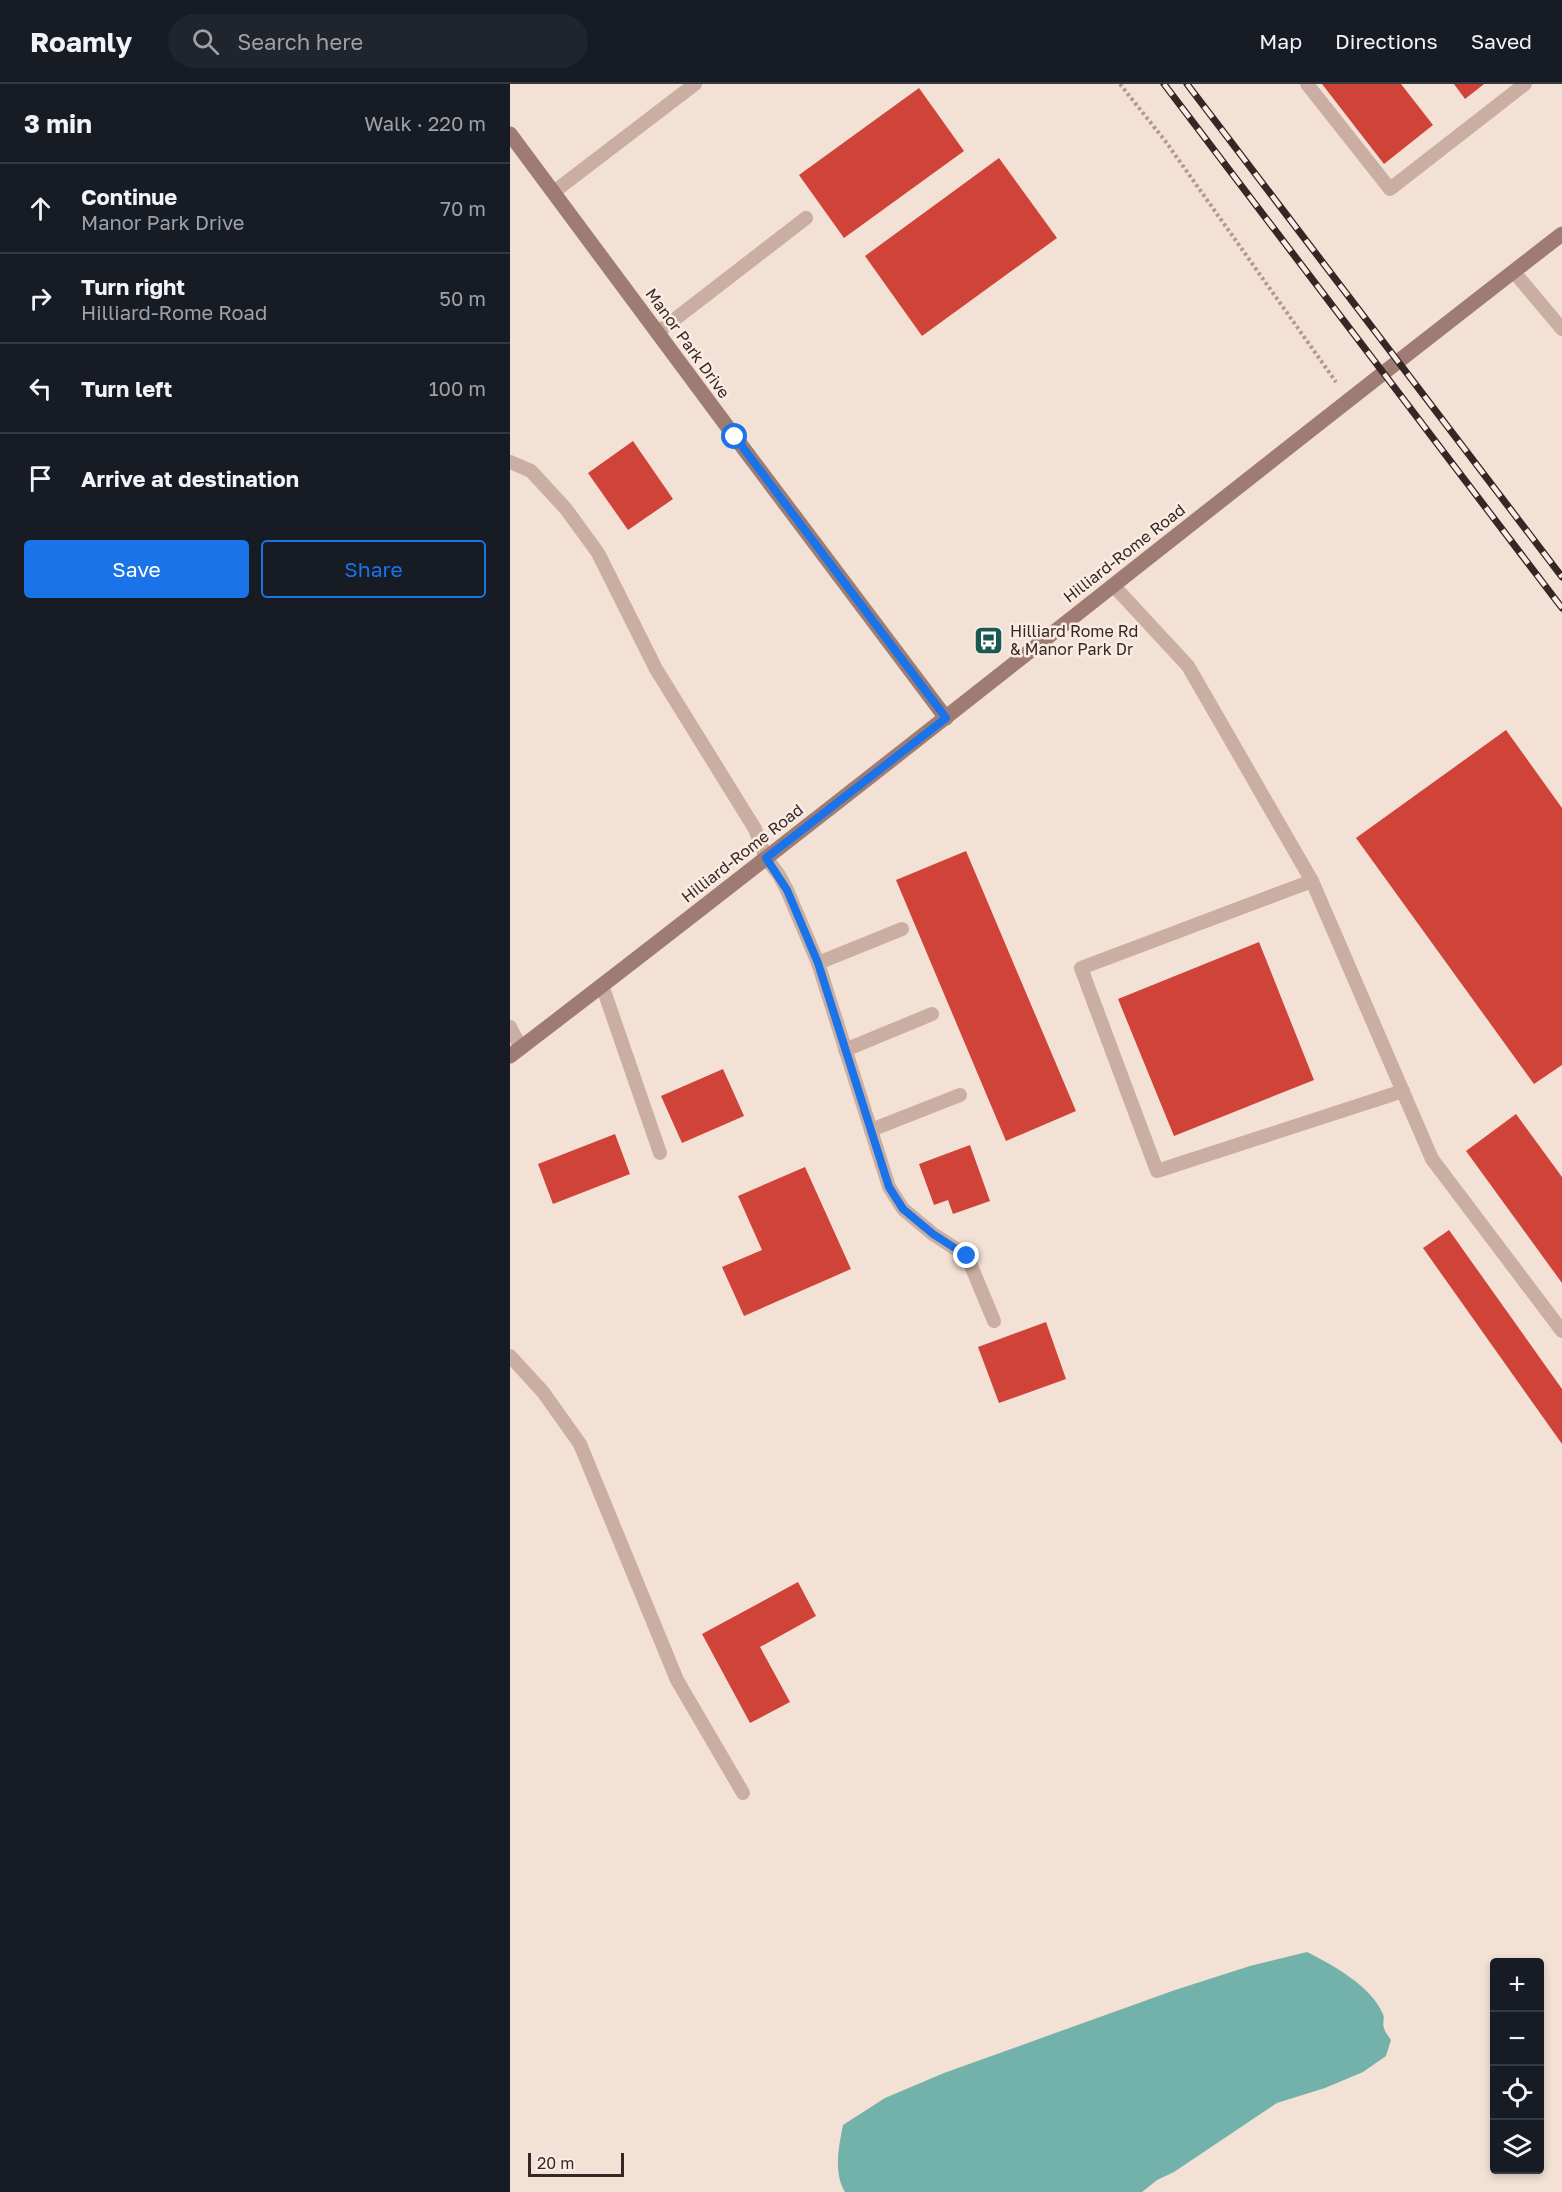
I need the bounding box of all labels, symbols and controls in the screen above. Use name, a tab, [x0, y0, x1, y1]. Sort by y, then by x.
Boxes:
search box	[168, 14, 588, 68]
text: Roamly	[30, 25, 132, 58]
icon: search	[189, 25, 222, 58]
text: Search here	[237, 28, 363, 55]
text: Map	[1259, 28, 1302, 54]
text: Directions	[1335, 28, 1438, 54]
text: Saved	[1471, 28, 1532, 54]
text: 3 min	[24, 108, 92, 139]
text: Walk · 220 m	[364, 111, 486, 135]
text: Continue	[81, 183, 177, 210]
icon: ahead	[24, 192, 57, 225]
text: 70 m	[440, 196, 486, 220]
text: Manor Park Drive	[81, 210, 244, 234]
text: Turn right	[81, 273, 185, 300]
icon: right	[24, 282, 57, 315]
street label: Manor Park Drive	[641, 284, 735, 402]
text: 50 m	[439, 286, 486, 310]
text: Hilliard-Rome Road	[81, 300, 267, 324]
icon: left	[24, 372, 57, 405]
text: Turn left	[81, 375, 172, 402]
text: 100 m	[429, 376, 486, 400]
route start	[721, 423, 747, 449]
icon: arrive	[24, 462, 57, 495]
text: Arrive at destination	[81, 465, 299, 492]
street label: Hilliard-Rome Road	[1059, 499, 1189, 607]
button: Save	[24, 540, 249, 598]
button: Share	[261, 540, 486, 598]
place label: Hilliard Rome Rd & Manor Park Dr	[1010, 621, 1138, 659]
bus stop icon: Hilliard Rome Rd & Manor Park Dr	[973, 624, 1005, 656]
street label: Hilliard-Rome Road	[677, 799, 807, 907]
route end	[953, 1242, 979, 1268]
map controls	[1490, 1958, 1544, 2174]
button: +	[1490, 1958, 1544, 2012]
button: −	[1490, 2012, 1544, 2066]
button: locate	[1490, 2066, 1544, 2120]
button: layers	[1490, 2120, 1544, 2174]
scale bar	[528, 2150, 624, 2178]
text: 20 m	[537, 2153, 574, 2173]

